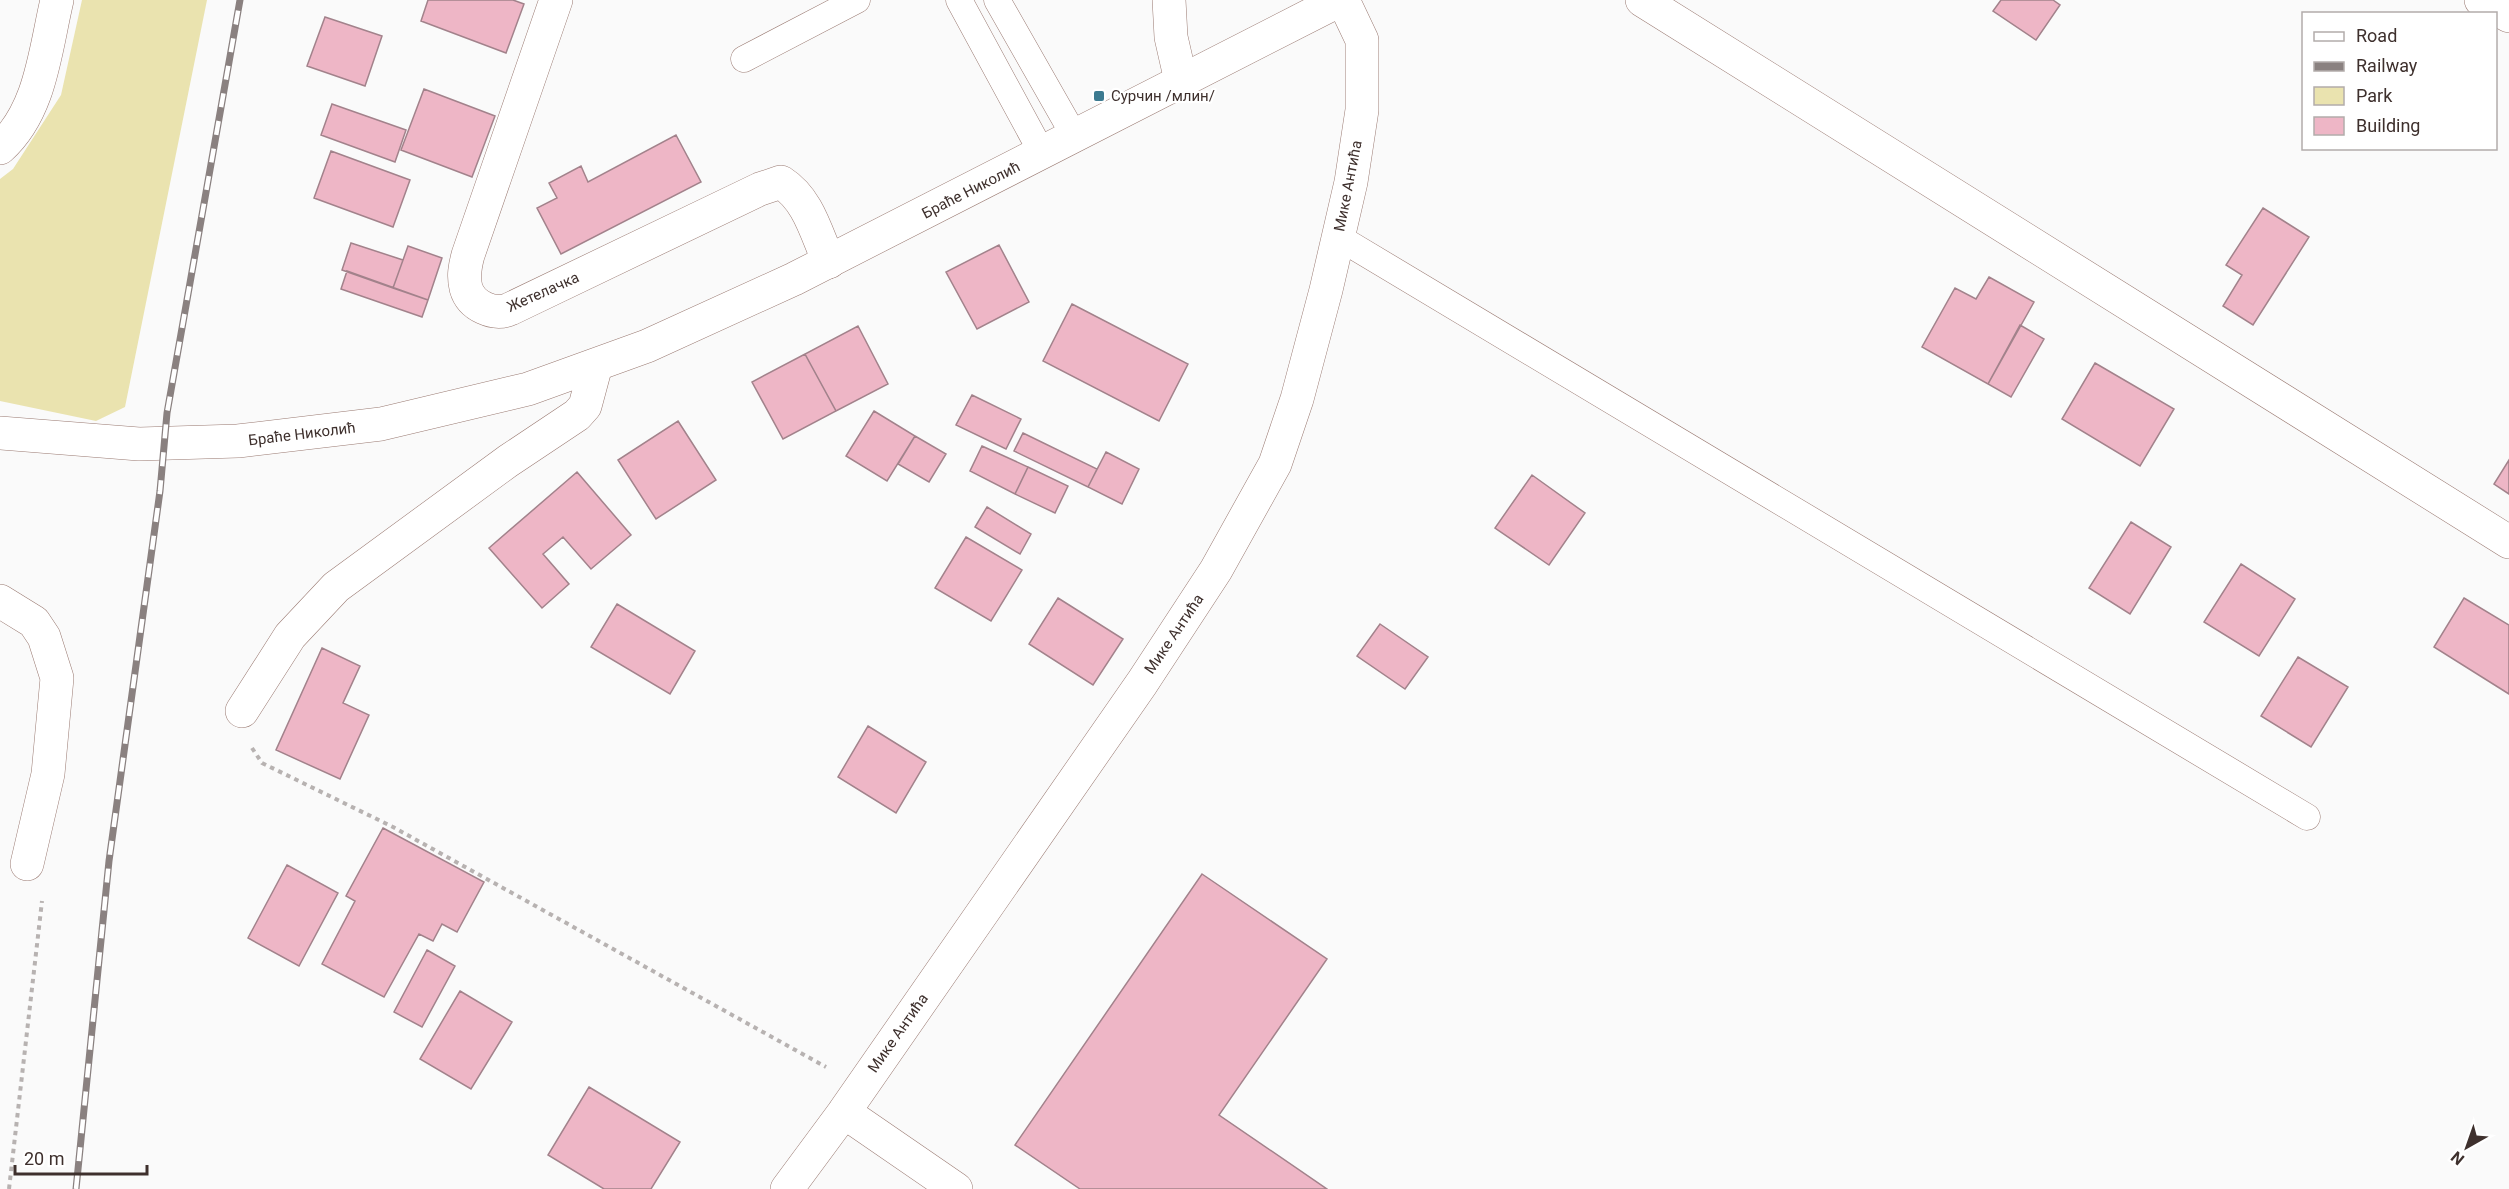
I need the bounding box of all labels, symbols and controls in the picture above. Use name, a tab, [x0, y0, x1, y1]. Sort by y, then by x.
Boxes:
legend	[2302, 12, 2497, 150]
text: Road	[2356, 25, 2397, 46]
text: Railway	[2356, 55, 2418, 76]
text: Park	[2356, 85, 2393, 106]
place label: Сурчин /млин/	[1111, 87, 1215, 105]
marker: Сурчин /млин/	[1092, 89, 1106, 103]
text: Building	[2356, 115, 2420, 136]
street label: Мике Антића	[1330, 139, 1366, 233]
street label: Браће Николић	[919, 158, 1023, 222]
street label: Жетелачка	[504, 268, 582, 316]
street label: Браће Николић	[247, 418, 357, 450]
street label: Мике Антића	[1141, 591, 1207, 677]
street label: Мике Антића	[864, 990, 932, 1076]
north arrow	[2437, 1117, 2497, 1177]
scale bar	[15, 1138, 147, 1176]
text: N	[2447, 1147, 2468, 1169]
text: 20 m	[24, 1148, 64, 1169]

